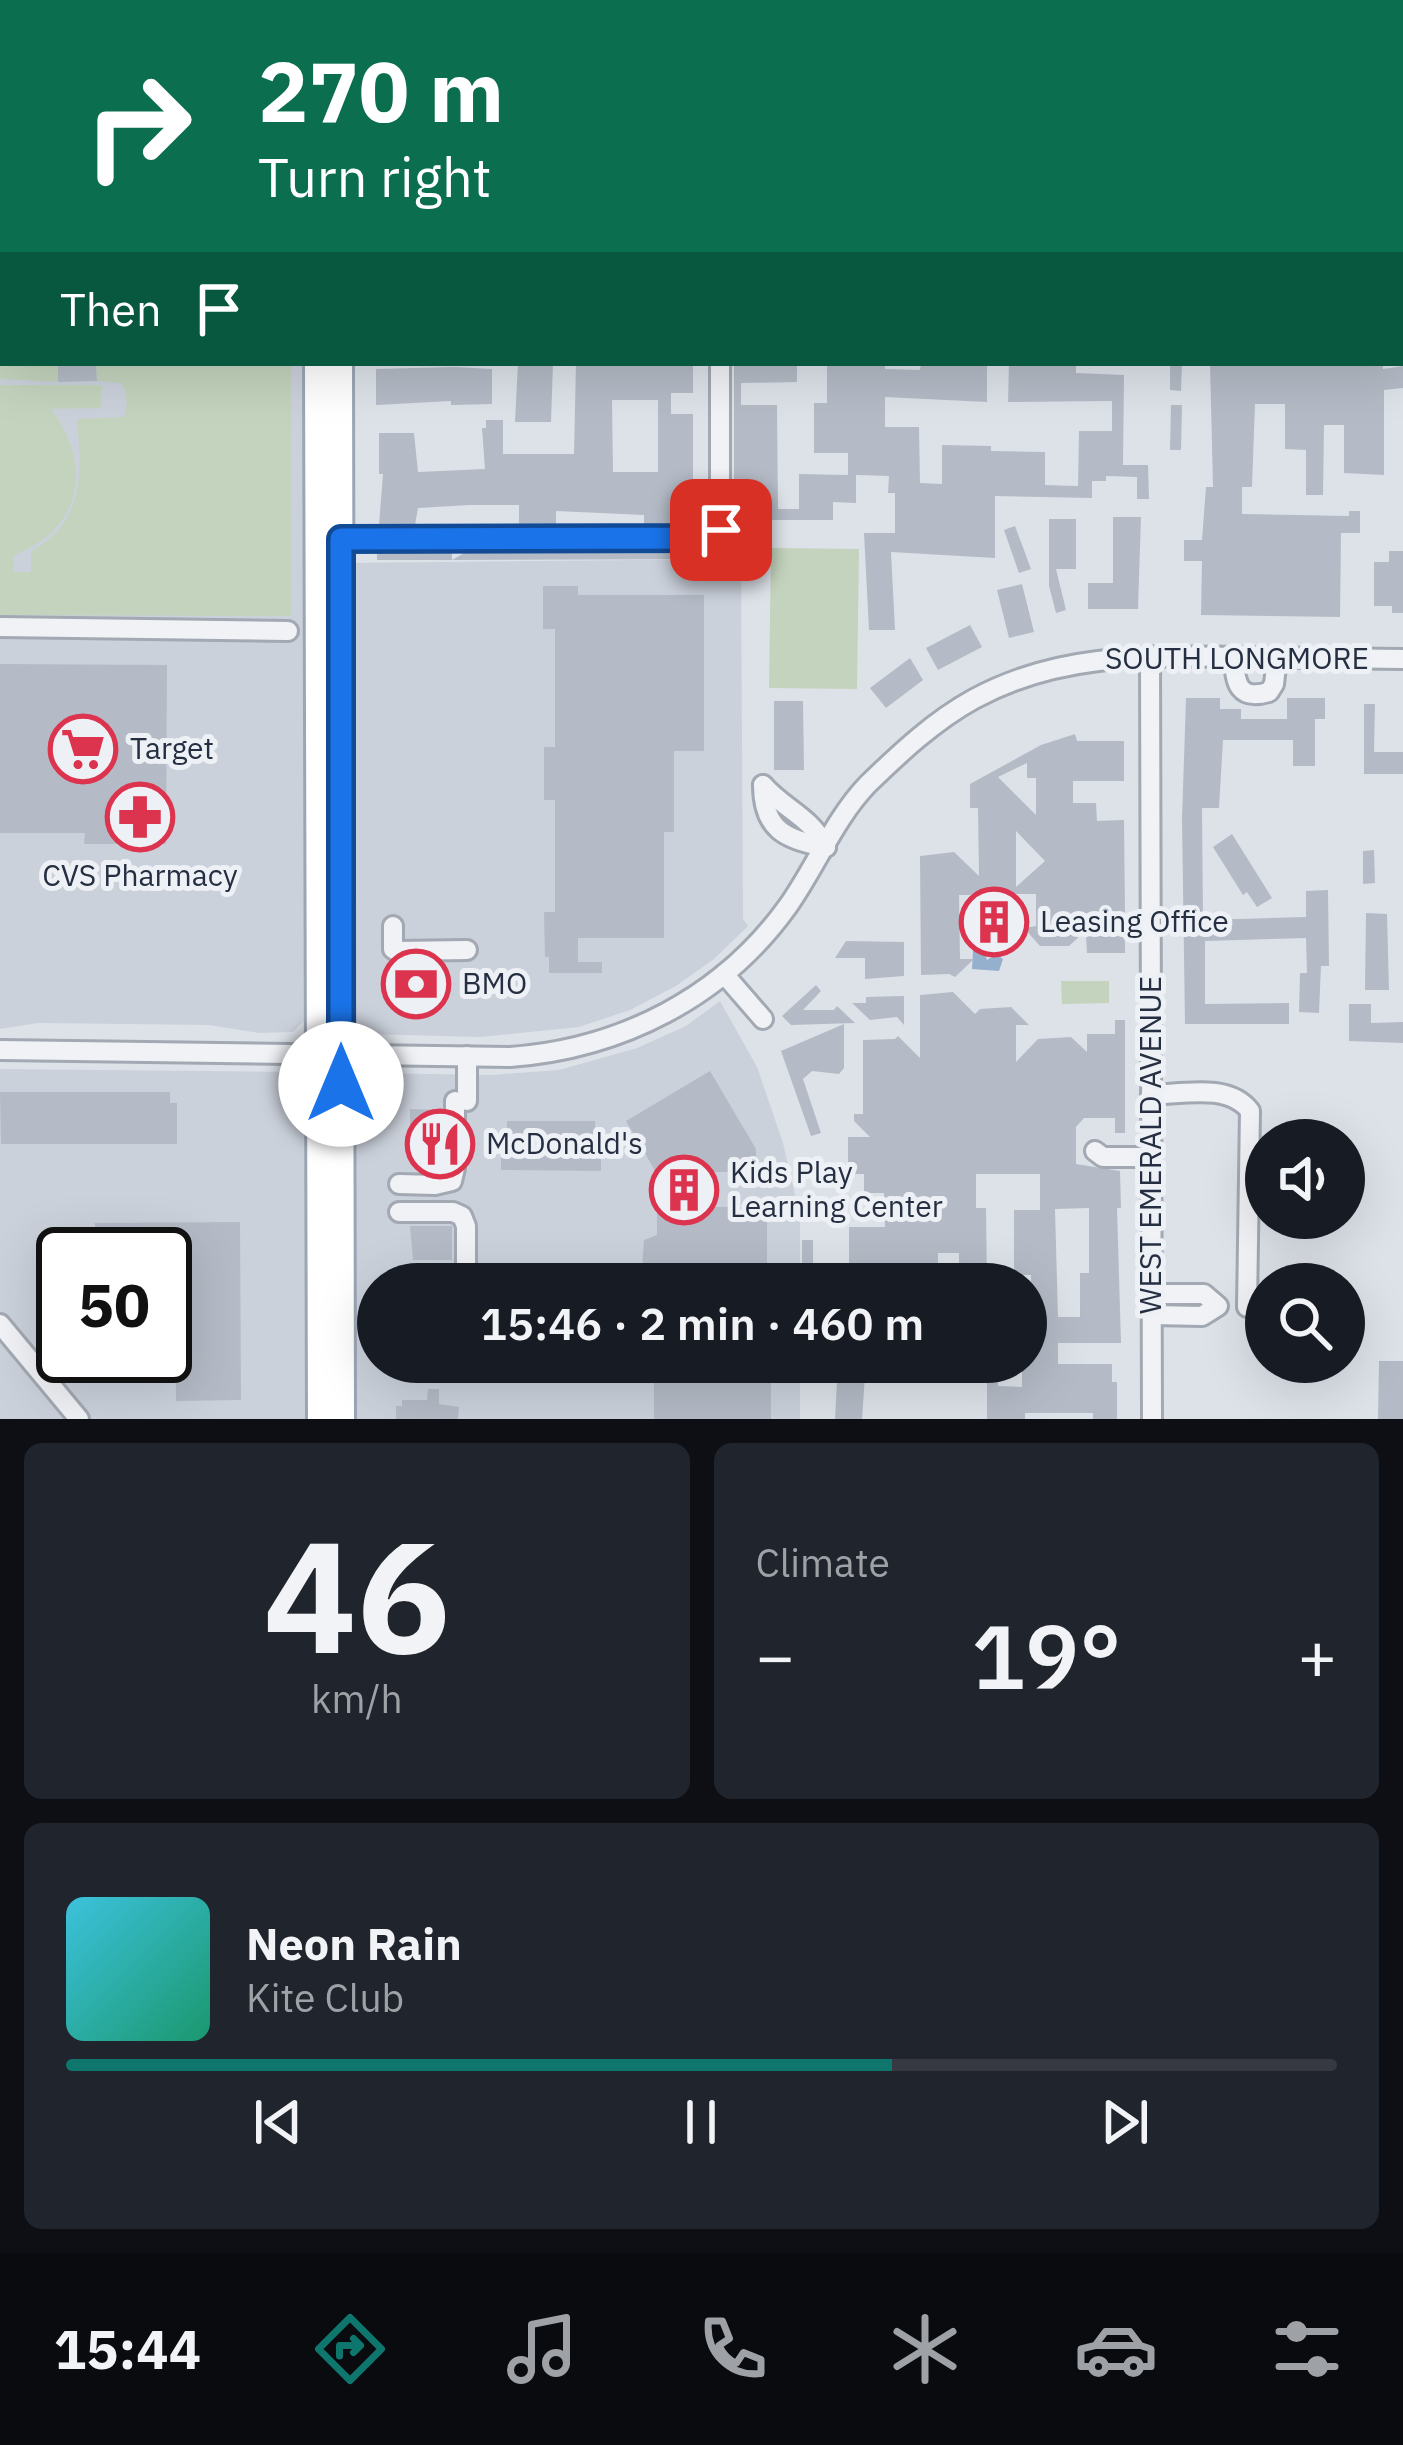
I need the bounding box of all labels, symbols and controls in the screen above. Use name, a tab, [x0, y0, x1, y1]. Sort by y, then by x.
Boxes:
text: 270 m	[258, 36, 504, 145]
icon: right	[60, 48, 216, 204]
text: Turn right	[258, 142, 492, 212]
icon: arrive	[186, 276, 252, 342]
text: Then	[60, 280, 162, 338]
pin	[670, 479, 772, 581]
icon: arrive	[688, 497, 754, 563]
street label: SOUTH LONGMORE	[1105, 638, 1369, 677]
supermarket icon: Target	[48, 714, 118, 784]
place label: Target	[130, 728, 214, 767]
pharmacy icon: CVS Pharmacy	[105, 782, 175, 852]
place label: CVS Pharmacy	[42, 855, 238, 894]
building icon: Leasing Office	[959, 887, 1029, 957]
place label: Leasing Office	[1040, 901, 1229, 940]
bank icon: BMO	[381, 949, 451, 1019]
place label: BMO	[462, 963, 527, 1002]
street label: WEST EMERALD AVENUE	[1130, 976, 1169, 1314]
position arrow	[278, 1021, 404, 1147]
restaurant icon: McDonald's	[405, 1109, 475, 1179]
map controls	[1245, 1119, 1365, 1383]
button: sound	[1245, 1119, 1365, 1239]
place label: McDonald's	[486, 1123, 643, 1162]
place label: Kids Play Learning Center	[730, 1152, 943, 1225]
building icon: Kids Play Learning Center	[649, 1155, 719, 1225]
speed limit sign: 50	[36, 1227, 192, 1383]
button: search	[1245, 1263, 1365, 1383]
text: 15:46 · 2 min · 460 m	[480, 1294, 924, 1352]
text: 46	[263, 1493, 450, 1696]
text: Climate	[756, 1537, 890, 1588]
text: 19°	[971, 1597, 1121, 1714]
text: −	[756, 1612, 795, 1698]
text: +	[1297, 1612, 1337, 1698]
text: km/h	[311, 1673, 403, 1724]
text: Neon Rain	[246, 1914, 462, 1972]
text: Kite Club	[246, 1972, 404, 2023]
icon: previous	[245, 2089, 311, 2155]
icon: pause	[668, 2089, 734, 2155]
icon: next	[1092, 2089, 1158, 2155]
icon: directions	[308, 2307, 392, 2391]
icon: music	[500, 2307, 584, 2391]
icon: phone	[691, 2307, 775, 2391]
icon: climate	[883, 2307, 967, 2391]
icon: car	[1074, 2307, 1158, 2391]
icon: filters	[1265, 2307, 1349, 2391]
text: 15:44	[54, 2314, 201, 2384]

